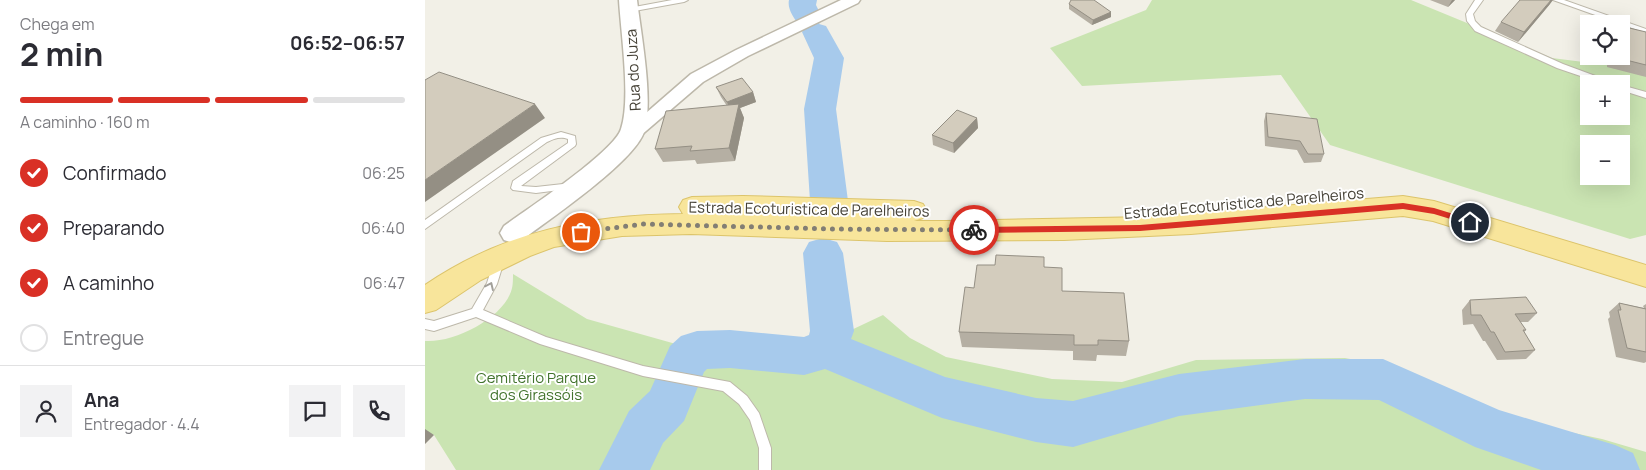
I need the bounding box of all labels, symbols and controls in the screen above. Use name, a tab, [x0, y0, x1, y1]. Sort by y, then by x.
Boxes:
text: Chega em	[20, 13, 95, 35]
map controls	[1580, 15, 1630, 185]
button: locate	[1580, 15, 1630, 65]
street label: Rua do Juza	[620, 28, 646, 112]
text: 06:52–06:57	[290, 30, 405, 56]
text: 2 min	[20, 32, 103, 76]
button: +	[1580, 75, 1630, 125]
text: A caminho · 160 m	[20, 111, 150, 133]
button: −	[1580, 135, 1630, 185]
icon: check	[20, 159, 48, 187]
text: Confirmado	[63, 160, 167, 186]
text: 06:25	[362, 162, 405, 184]
street label: Estrada Ecoturistica de Parelheiros	[1123, 182, 1365, 224]
street label: Estrada Ecoturistica de Parelheiros	[688, 196, 930, 222]
pin	[1449, 201, 1491, 243]
courier	[949, 205, 999, 255]
icon: home	[1456, 208, 1484, 236]
pin	[560, 211, 602, 253]
icon: check	[20, 214, 48, 242]
text: Preparando	[63, 215, 165, 241]
icon: bike	[960, 216, 988, 244]
text: 06:40	[361, 217, 405, 239]
icon: bag	[567, 218, 595, 246]
icon: check	[20, 269, 48, 297]
text: A caminho	[63, 270, 154, 296]
text: 06:47	[363, 272, 405, 294]
one-way arrow	[484, 282, 495, 291]
text: Entregue	[63, 325, 144, 351]
park label: Cemitério Parque dos Girassóis	[476, 367, 596, 405]
button: person	[20, 385, 72, 437]
button: chat	[289, 385, 341, 437]
button: phone	[353, 385, 405, 437]
text: Ana	[84, 387, 120, 413]
text: Entregador · 4.4	[84, 413, 200, 435]

